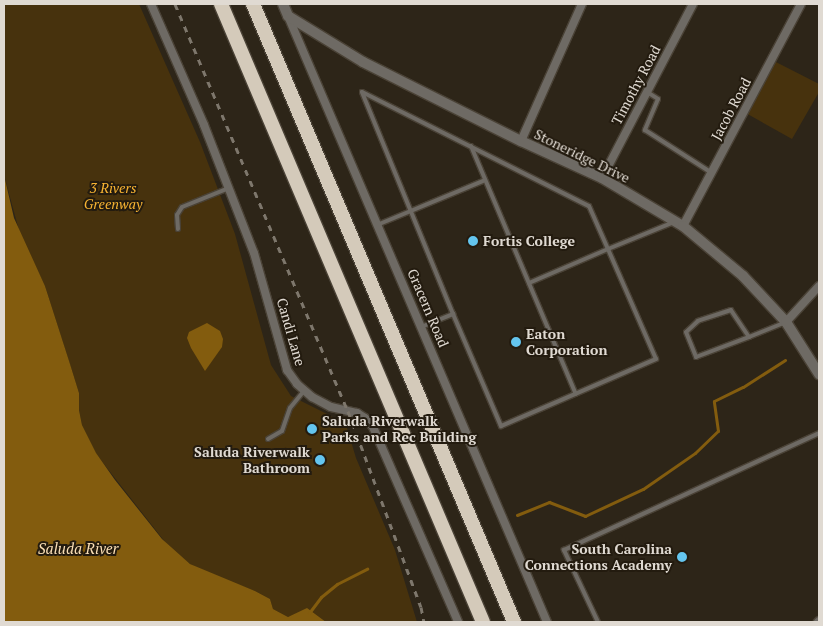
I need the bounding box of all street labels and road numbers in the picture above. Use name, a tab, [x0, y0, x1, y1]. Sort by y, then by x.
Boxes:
street label: Timothy Road	[608, 42, 664, 128]
street label: Jacob Road	[708, 75, 754, 143]
street label: Stoneridge Drive	[531, 126, 633, 186]
street label: Gracern Road	[404, 266, 452, 350]
street label: Candi Lane	[273, 296, 309, 368]

